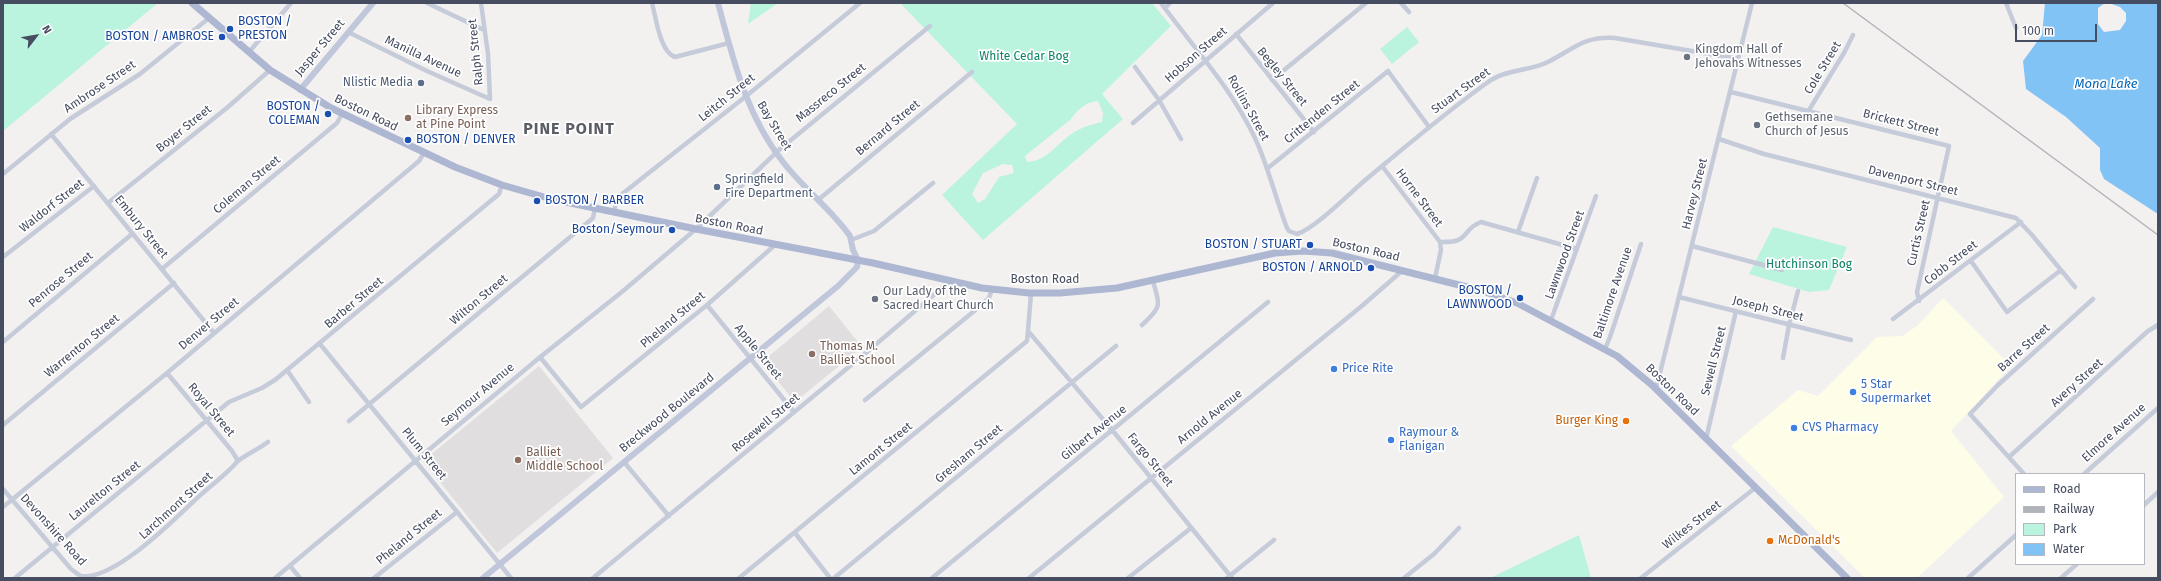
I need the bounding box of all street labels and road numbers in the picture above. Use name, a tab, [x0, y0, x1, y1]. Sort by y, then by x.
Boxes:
street label: Jasper Street	[292, 17, 348, 79]
street label: Ralph Street	[465, 18, 487, 86]
street label: Hobson Street	[1162, 24, 1230, 86]
street label: Manilla Avenue	[382, 33, 464, 81]
street label: Cole Street	[1802, 39, 1844, 97]
street label: Begley Street	[1254, 45, 1310, 109]
street label: Ambrose Street	[61, 58, 139, 116]
street label: Massreco Street	[793, 60, 869, 126]
street label: Stuart Street	[1429, 65, 1493, 117]
street label: Leitch Street	[696, 71, 758, 125]
street label: Rollins Street	[1224, 73, 1272, 143]
street label: Crittenden Street	[1281, 77, 1363, 147]
street label: Boston Road	[332, 91, 400, 135]
street label: Bernard Street	[853, 97, 923, 159]
street label: Bay Street	[754, 99, 794, 153]
street label: Boyer Street	[153, 102, 215, 156]
street label: Brickett Street	[1861, 107, 1941, 139]
street label: Coleman Street	[211, 153, 283, 217]
street label: Harvey Street	[1679, 157, 1711, 231]
street label: Davenport Street	[1867, 163, 1959, 199]
street label: Horne Street	[1392, 166, 1446, 230]
street label: Waldorf Street	[17, 176, 87, 236]
street label: Embury Street	[111, 193, 171, 261]
street label: Curtis Street	[1904, 199, 1934, 267]
street label: Lawnwood Street	[1542, 209, 1588, 301]
street label: Boston Road	[694, 211, 764, 239]
street label: Boston Road	[1331, 235, 1401, 265]
street label: Cobb Street	[1922, 238, 1980, 288]
street label: Baltimore Avenue	[1591, 245, 1635, 341]
street label: Penrose Street	[26, 249, 96, 311]
street label: Wilton Street	[447, 272, 511, 328]
street label: Boston Road	[1011, 273, 1079, 287]
street label: Barber Street	[322, 274, 386, 332]
street label: Pheland Street	[638, 289, 708, 351]
street label: Joseph Street	[1731, 293, 1805, 325]
street label: Denver Street	[176, 295, 242, 353]
street label: Warrenton Street	[42, 311, 122, 381]
street label: Apple Street	[731, 321, 785, 383]
street label: Barre Street	[1995, 321, 2053, 375]
street label: Sewell Street	[1698, 325, 1730, 397]
street label: Avery Street	[2048, 356, 2106, 410]
street label: Seymour Avenue	[439, 360, 517, 430]
street label: Boston Road	[1642, 361, 1702, 419]
street label: Breckwood Boulevard	[617, 370, 717, 456]
street label: Royal Street	[184, 380, 238, 440]
street label: Arnold Avenue	[1175, 386, 1245, 448]
street label: Rosewell Street	[729, 390, 803, 456]
street label: Elmore Avenue	[2079, 401, 2149, 465]
street label: Gilbert Avenue	[1058, 402, 1130, 464]
street label: Lamont Street	[847, 419, 915, 479]
street label: Gresham Street	[932, 422, 1006, 486]
street label: Plum Street	[398, 425, 450, 483]
street label: Fargo Street	[1124, 430, 1176, 490]
street label: Laurelton Street	[66, 458, 144, 524]
street label: Larchmont Street	[136, 469, 216, 543]
street label: Devonshire Road	[17, 491, 89, 569]
street label: Wilkes Street	[1660, 498, 1724, 552]
street label: Pheland Street	[373, 506, 445, 568]

